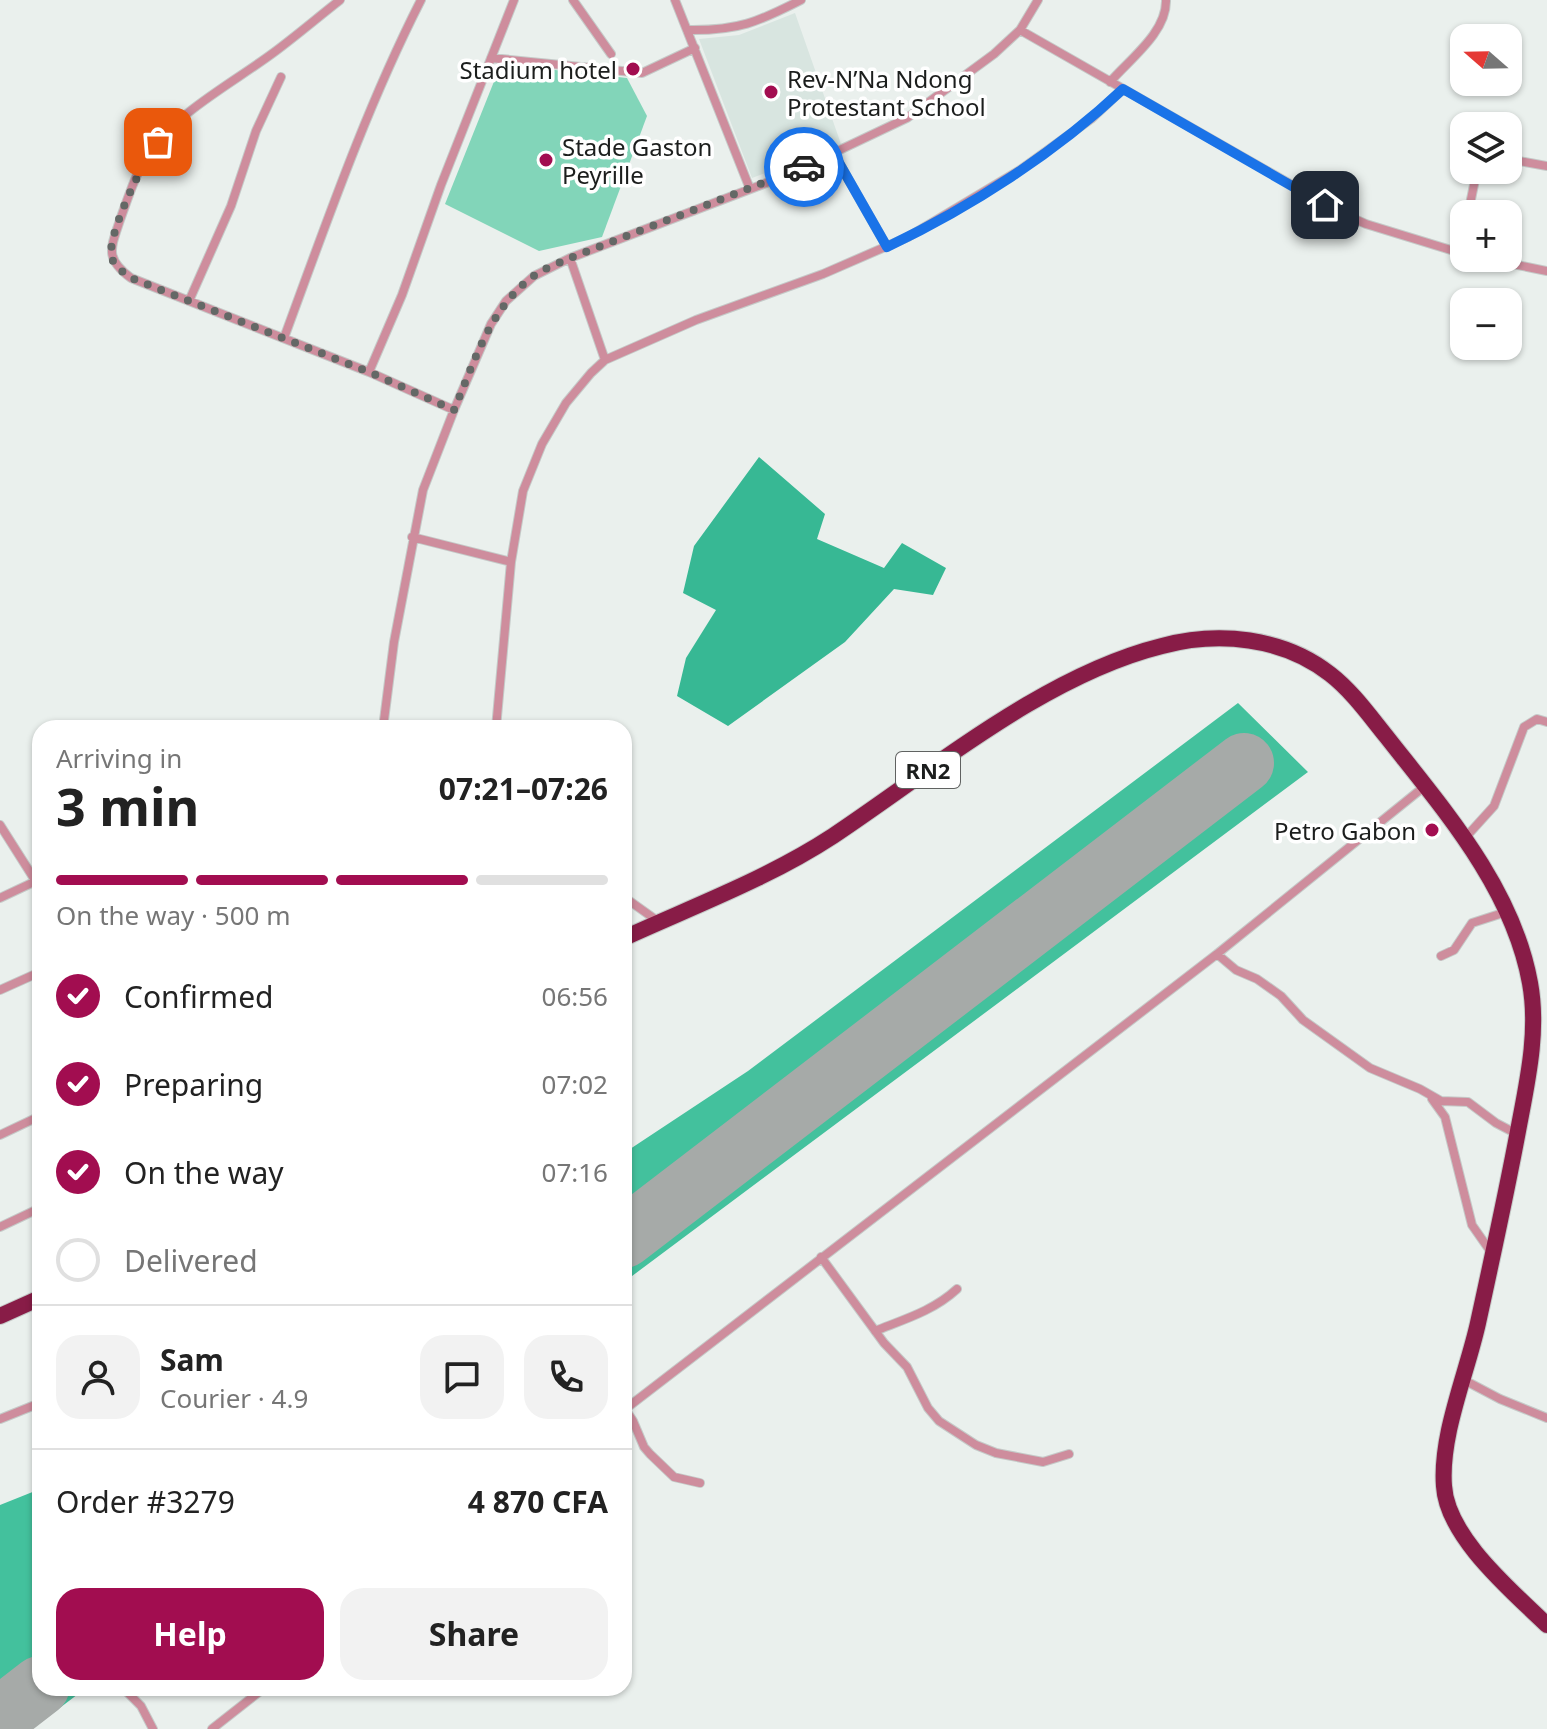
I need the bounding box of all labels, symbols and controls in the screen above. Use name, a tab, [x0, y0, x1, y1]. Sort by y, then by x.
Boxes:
north arrow	[1450, 24, 1522, 96]
map controls	[1450, 24, 1522, 360]
place label: Stadium hotel	[459, 53, 617, 86]
marker: Stadium hotel	[624, 60, 642, 78]
place label: Rev-N’Na Ndong Protestant School	[787, 62, 986, 123]
marker: Rev-N’Na Ndong Protestant School	[762, 83, 780, 101]
pin	[124, 108, 192, 176]
button: layers	[1450, 112, 1522, 184]
icon: bag	[136, 120, 180, 164]
courier	[764, 127, 844, 207]
place label: Stade Gaston Peyrille	[562, 130, 712, 191]
icon: car	[782, 145, 826, 189]
marker: Stade Gaston Peyrille	[537, 151, 555, 169]
pin	[1291, 171, 1359, 239]
icon: home	[1303, 183, 1347, 227]
button: +	[1450, 200, 1522, 272]
button: −	[1450, 288, 1522, 360]
text: Arriving in	[56, 740, 182, 776]
road number: RN2	[896, 752, 960, 788]
text: 07:21–07:26	[439, 768, 608, 809]
text: 3 min	[56, 770, 199, 841]
place label: Petro Gabon	[1274, 814, 1416, 847]
marker: Petro Gabon	[1423, 821, 1441, 839]
text: On the way · 500 m	[56, 897, 290, 933]
icon: check	[56, 974, 100, 1018]
text: Confirmed	[124, 976, 274, 1017]
text: 06:56	[542, 978, 608, 1014]
icon: check	[56, 1062, 100, 1106]
text: Preparing	[124, 1064, 263, 1105]
text: 07:02	[542, 1066, 608, 1102]
icon: check	[56, 1150, 100, 1194]
text: On the way	[124, 1152, 284, 1193]
text: 07:16	[542, 1154, 608, 1190]
text: Delivered	[124, 1240, 258, 1281]
button: person	[56, 1335, 140, 1419]
button: chat	[420, 1335, 504, 1419]
button: phone	[524, 1335, 608, 1419]
text: Sam	[160, 1339, 224, 1380]
text: Courier · 4.9	[160, 1380, 308, 1416]
text: Order #3279	[56, 1481, 235, 1522]
text: 4 870 CFA	[468, 1481, 608, 1522]
button: Help	[56, 1588, 324, 1680]
button: Share	[340, 1588, 608, 1680]

